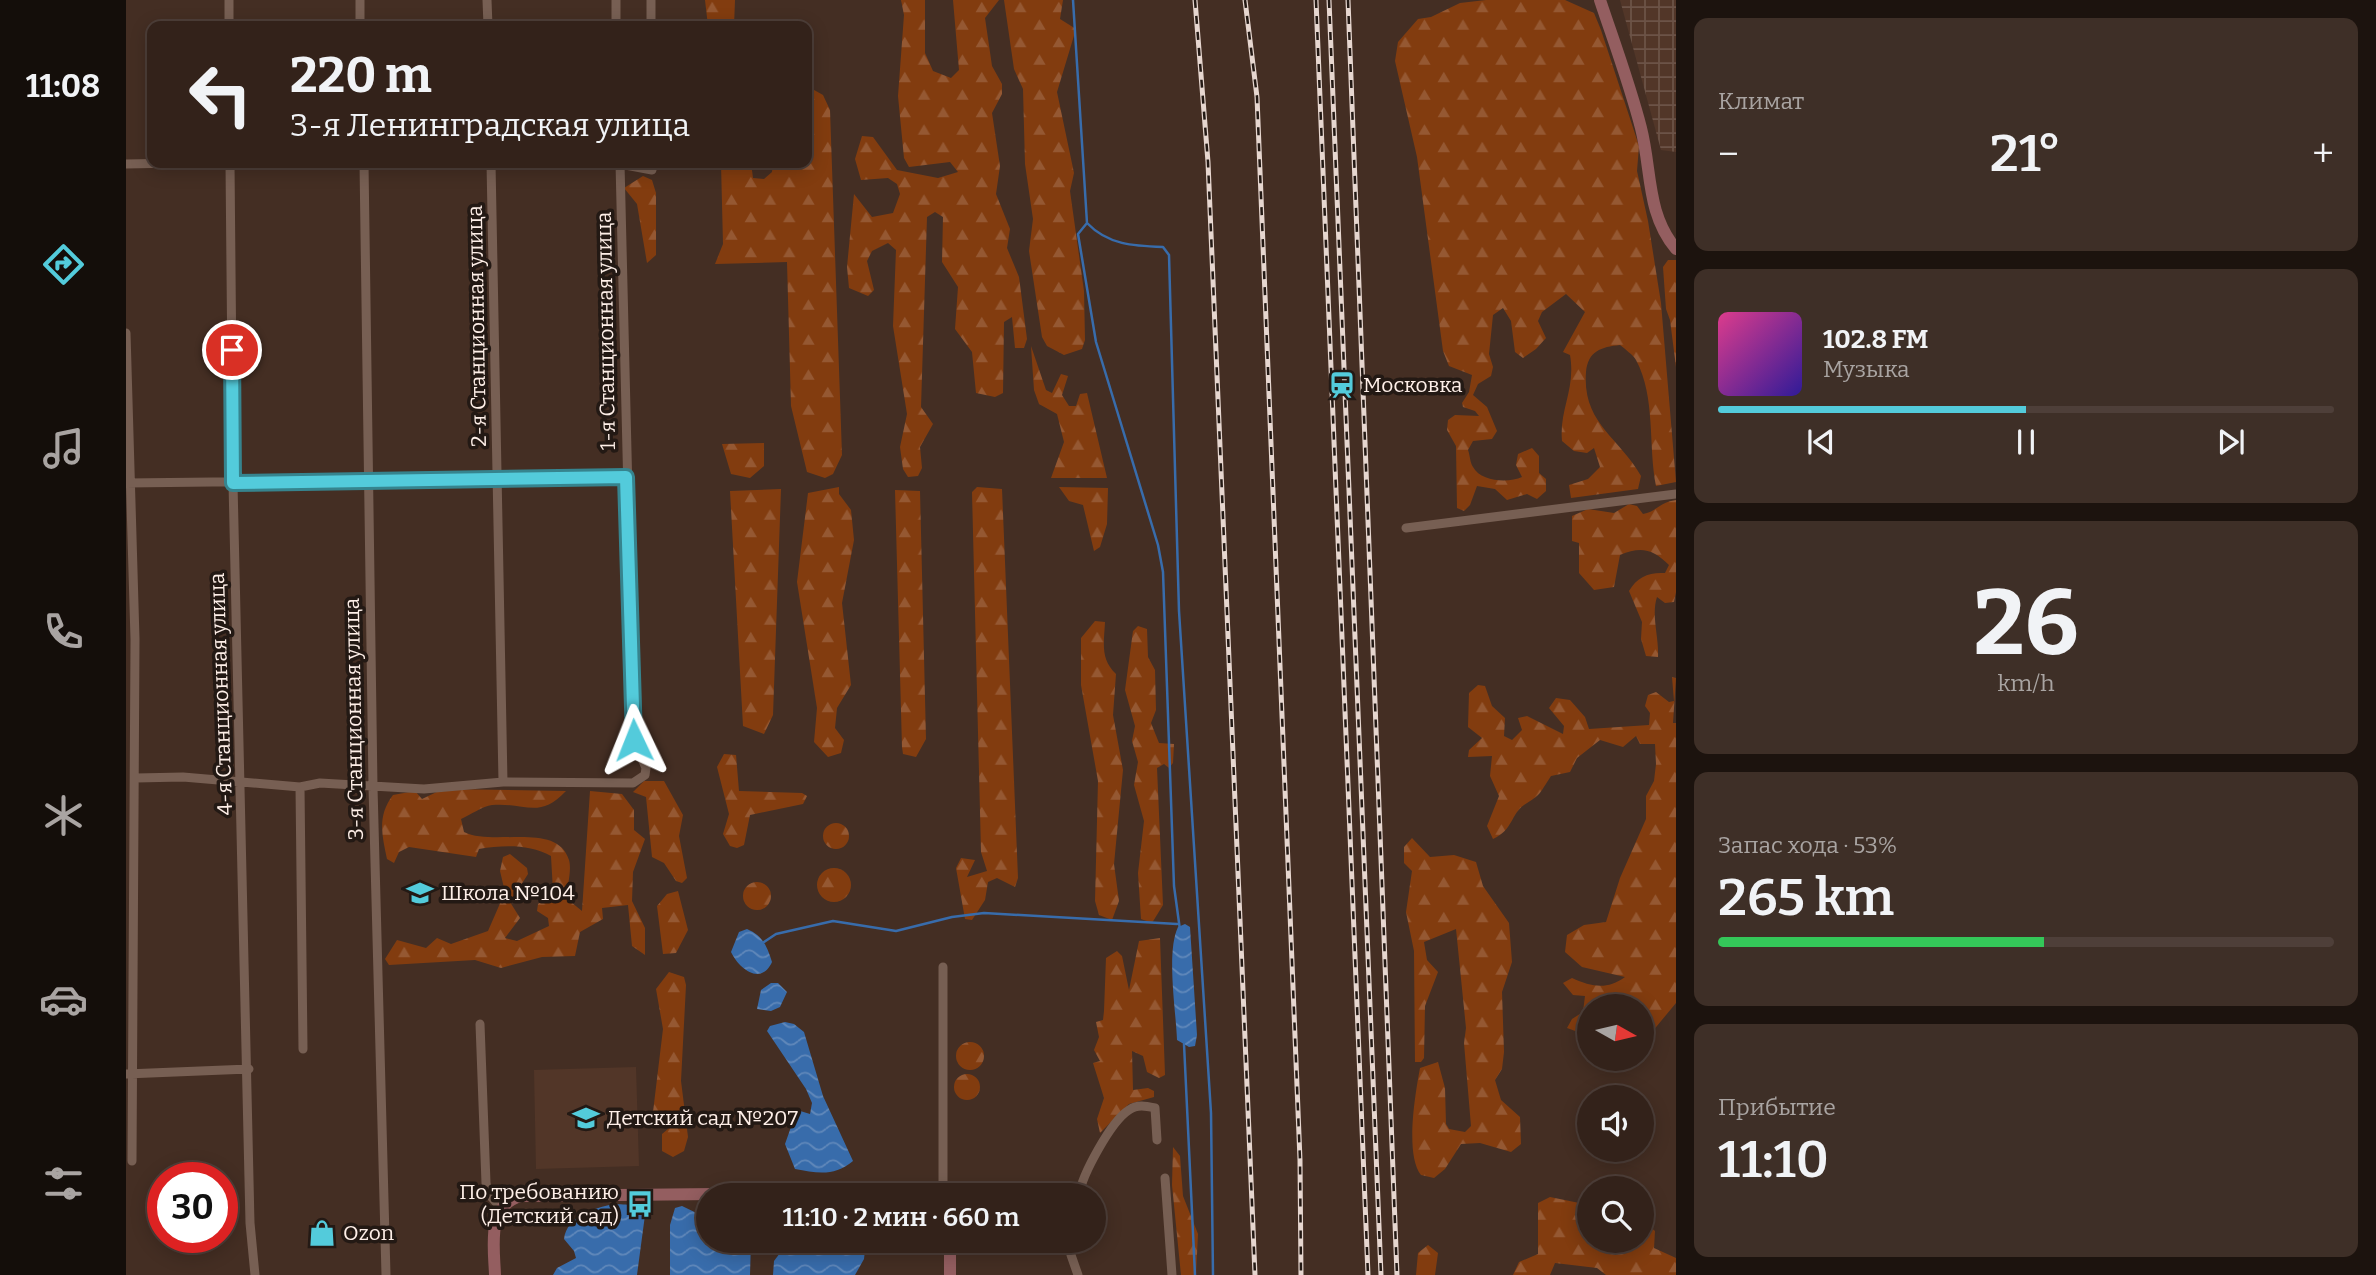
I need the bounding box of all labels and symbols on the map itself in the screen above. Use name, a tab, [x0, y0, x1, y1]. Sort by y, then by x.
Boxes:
street label: 2-я Станционная улица	[462, 204, 492, 447]
street label: 1-я Станционная улица	[591, 211, 621, 451]
pin	[202, 320, 262, 380]
station icon: Московка	[1327, 370, 1357, 400]
place label: Московка	[1363, 372, 1463, 398]
street label: 4-я Станционная улица	[204, 572, 238, 816]
street label: 3-я Станционная улица	[339, 597, 369, 840]
position arrow	[597, 703, 671, 777]
school or university icon: Школа №104	[405, 878, 435, 908]
place label: Школа №104	[441, 880, 575, 906]
north arrow	[1577, 994, 1654, 1071]
school or university icon: Детский сад №207	[571, 1103, 601, 1133]
place label: Детский сад №207	[607, 1105, 799, 1131]
speed limit sign: 30	[147, 1162, 238, 1253]
place label: По требованию (Детский сад)	[459, 1179, 619, 1229]
bus stop icon: По требованию (Детский сад)	[625, 1189, 655, 1219]
shop icon: Ozon	[307, 1218, 337, 1248]
place label: Ozon	[343, 1220, 394, 1246]

